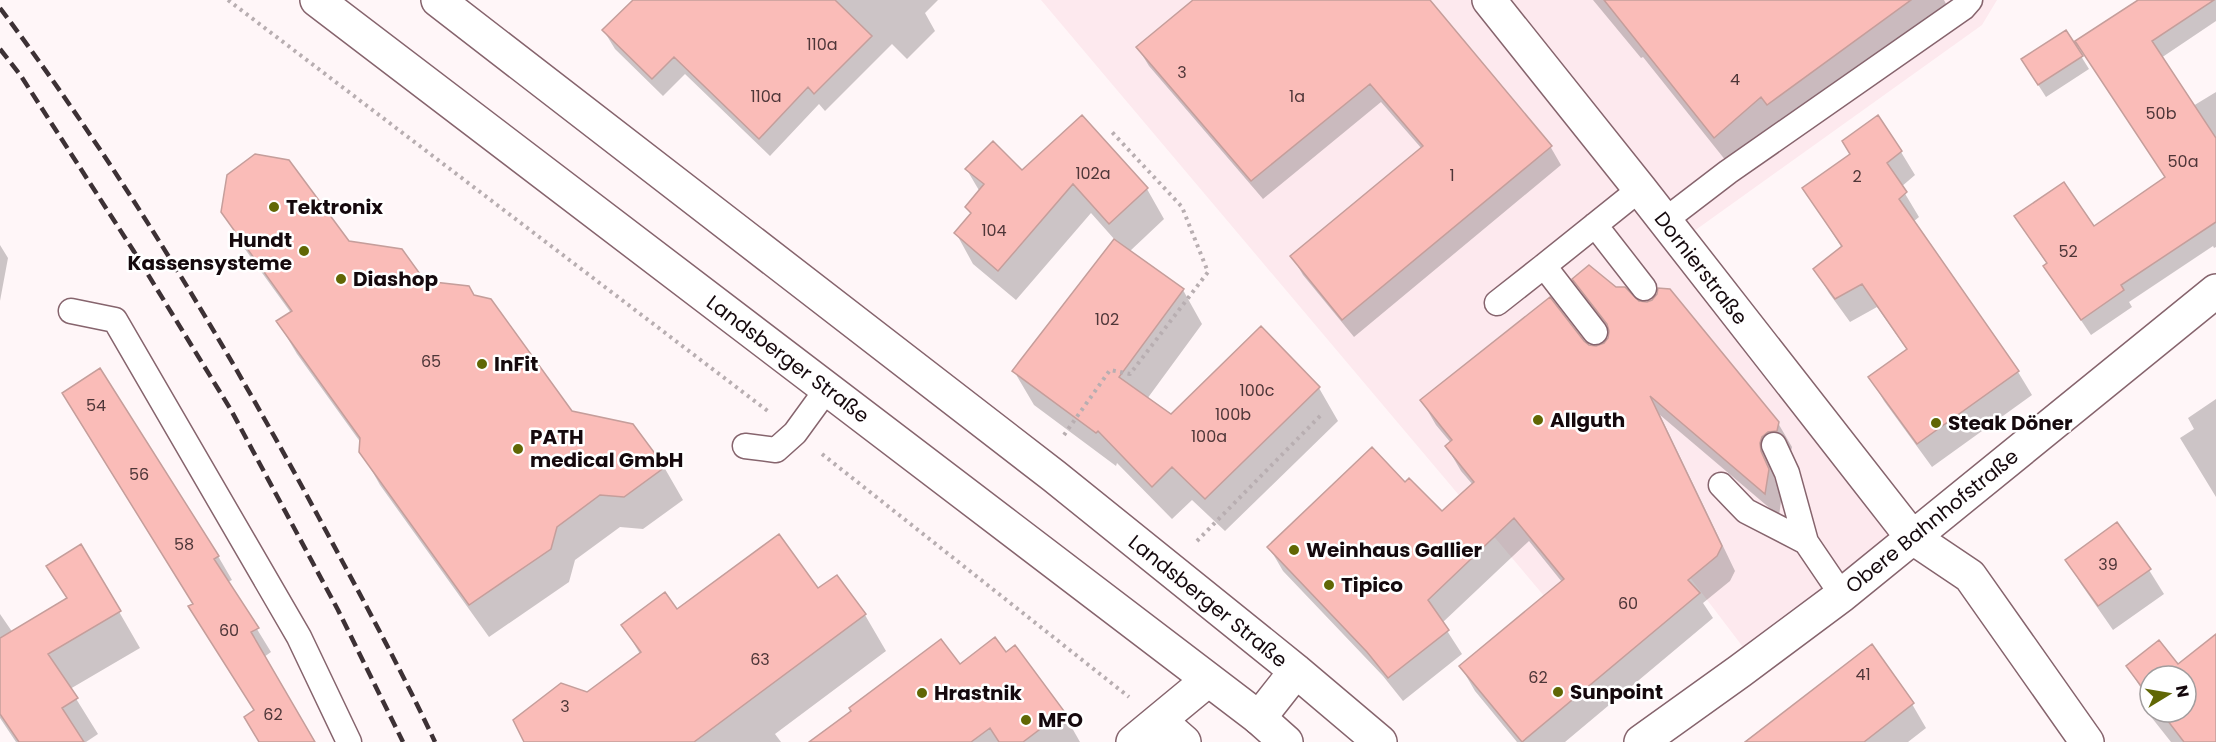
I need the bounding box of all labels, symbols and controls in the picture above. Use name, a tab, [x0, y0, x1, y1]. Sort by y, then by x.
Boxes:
house number: 110a	[806, 33, 838, 56]
house number: 3	[1177, 61, 1187, 84]
house number: 4	[1730, 68, 1740, 91]
house number: 110a	[750, 85, 782, 108]
house number: 1a	[1289, 85, 1305, 108]
house number: 50b	[2146, 102, 2177, 125]
house number: 50a	[2168, 150, 2198, 173]
house number: 102a	[1075, 162, 1111, 185]
house number: 1	[1449, 164, 1455, 187]
house number: 2	[1852, 165, 1862, 188]
place label: Tektronix	[286, 193, 383, 221]
marker: Tektronix	[267, 200, 281, 214]
street label: Dornierstraße	[1648, 206, 1754, 330]
house number: 104	[981, 219, 1007, 242]
place label: Hundt Kassensysteme	[127, 226, 292, 277]
house number: 52	[2058, 240, 2078, 263]
marker: Hundt Kassensysteme	[297, 244, 311, 258]
place label: Diashop	[353, 265, 438, 293]
marker: Diashop	[334, 272, 348, 286]
street label: Landsberger Straße	[701, 289, 875, 429]
house number: 102	[1095, 308, 1119, 331]
house number: 65	[421, 350, 441, 373]
place label: InFit	[494, 350, 538, 378]
marker: InFit	[475, 357, 489, 371]
house number: 100c	[1240, 379, 1275, 402]
house number: 54	[86, 394, 106, 417]
house number: 100b	[1215, 403, 1251, 426]
place label: Allguth	[1550, 406, 1625, 434]
place label: Steak Döner	[1948, 409, 2073, 437]
marker: Allguth	[1531, 413, 1545, 427]
marker: Steak Döner	[1929, 416, 1943, 430]
place label: PATH medical GmbH	[530, 423, 683, 474]
house number: 100a	[1191, 425, 1227, 448]
marker: PATH medical GmbH	[511, 442, 525, 456]
street label: Obere Bahnhofstraße	[1840, 442, 2024, 600]
house number: 56	[129, 463, 149, 486]
street label: Landsberger Straße	[1123, 528, 1293, 674]
house number: 58	[174, 533, 194, 556]
place label: Weinhaus Gallier	[1306, 536, 1483, 564]
marker: Weinhaus Gallier	[1287, 543, 1301, 557]
house number: 39	[2098, 553, 2118, 576]
place label: Tipico	[1341, 571, 1403, 599]
marker: Tipico	[1322, 578, 1336, 592]
house number: 60	[1618, 592, 1638, 615]
house number: 60	[219, 619, 239, 642]
house number: 63	[750, 648, 770, 671]
house number: 41	[1855, 663, 1871, 686]
north arrow	[2138, 664, 2198, 724]
house number: 62	[1528, 666, 1548, 689]
place label: Sunpoint	[1570, 678, 1663, 706]
place label: Hrastnik	[934, 679, 1022, 707]
text: N	[2170, 683, 2195, 699]
marker: Sunpoint	[1551, 685, 1565, 699]
marker: Hrastnik	[915, 686, 929, 700]
house number: 3	[560, 695, 570, 718]
house number: 62	[263, 703, 283, 726]
place label: MFO	[1038, 706, 1083, 734]
marker: MFO	[1019, 713, 1033, 727]

